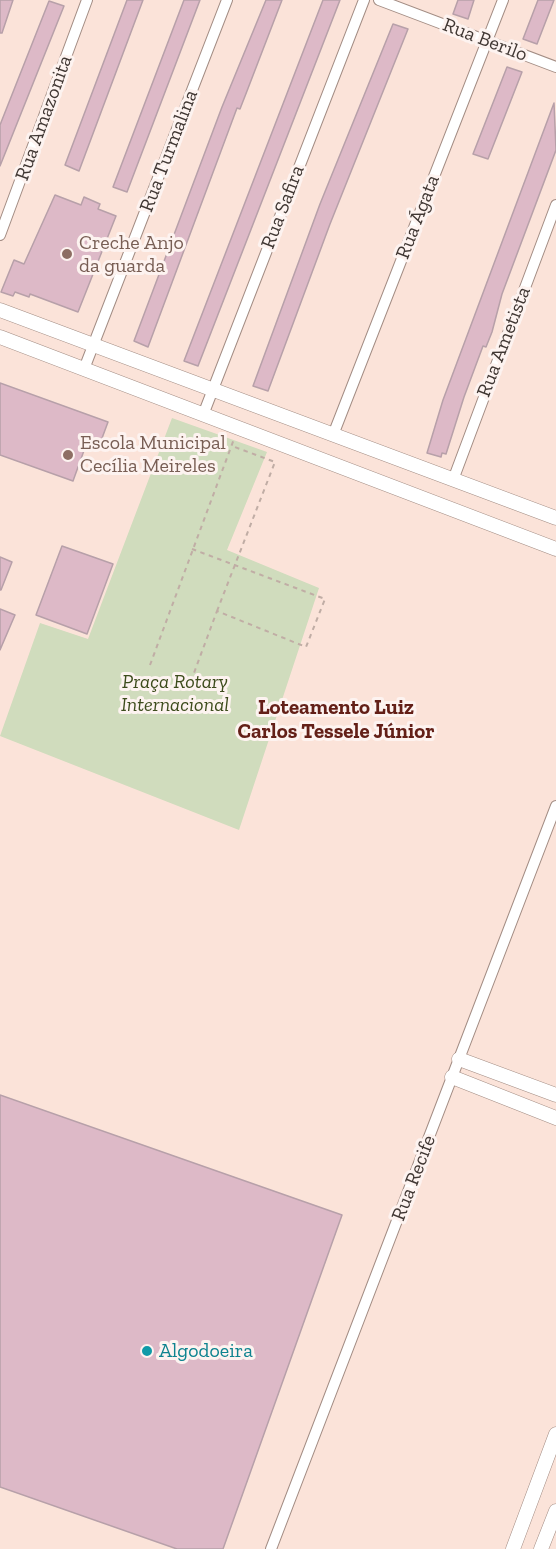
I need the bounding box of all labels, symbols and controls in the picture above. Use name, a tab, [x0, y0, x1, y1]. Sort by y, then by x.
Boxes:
street label: Rua Berilo	[439, 13, 531, 67]
street label: Rua Amazonita	[10, 52, 78, 184]
street label: Rua Turmalina	[135, 87, 203, 215]
street label: Rua Safira	[256, 162, 310, 252]
street label: Rua Ágata	[391, 172, 445, 262]
place label: Creche Anjo da guarda	[79, 231, 184, 278]
marker: Creche Anjo da guarda	[60, 247, 74, 261]
street label: Rua Ametista	[472, 283, 536, 401]
place label: Escola Municipal Cecília Meireles	[80, 431, 226, 478]
marker: Escola Municipal Cecília Meireles	[61, 448, 75, 462]
park label: Praça Rotary Internacional	[121, 670, 229, 717]
district label: Loteamento Luiz Carlos Tessele Júnior	[237, 695, 435, 745]
street label: Rua Recife	[387, 1132, 441, 1224]
place label: Algodoeira	[159, 1339, 253, 1363]
marker: Algodoeira	[140, 1344, 154, 1358]

